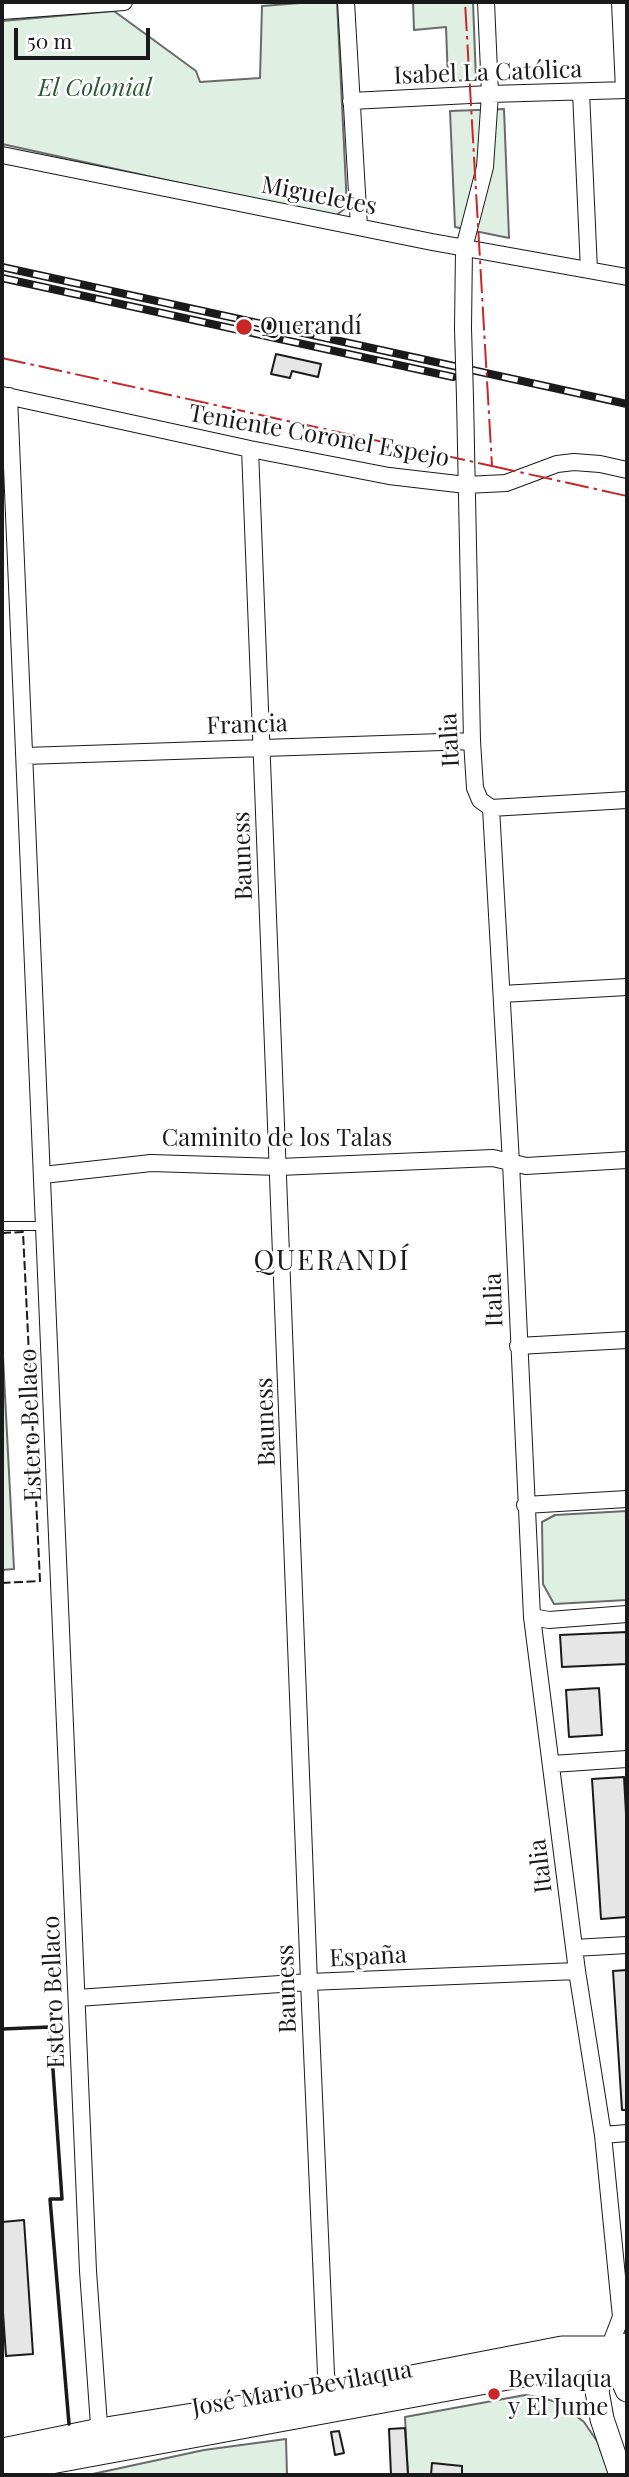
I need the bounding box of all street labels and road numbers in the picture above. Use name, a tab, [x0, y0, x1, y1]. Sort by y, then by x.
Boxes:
street label: Isabel La Católica	[393, 55, 583, 91]
street label: Migueletes	[259, 171, 379, 221]
street label: Teniente Coronel Espejo	[187, 399, 451, 473]
street label: Francia	[206, 709, 288, 741]
street label: Italia	[434, 712, 466, 768]
street label: Bauness	[227, 811, 259, 901]
street label: Caminito de los Talas	[162, 1125, 392, 1153]
street label: Italia	[479, 1272, 509, 1328]
street label: Estero Bellaco	[14, 1348, 48, 1502]
street label: Bauness	[250, 1377, 282, 1467]
street label: Italia	[523, 1837, 559, 1895]
street label: Estero Bellaco	[37, 1915, 71, 2069]
street label: España	[329, 1941, 407, 1973]
street label: Bauness	[271, 1944, 303, 2034]
street label: José Mario Bevilaqua	[190, 2355, 414, 2423]

